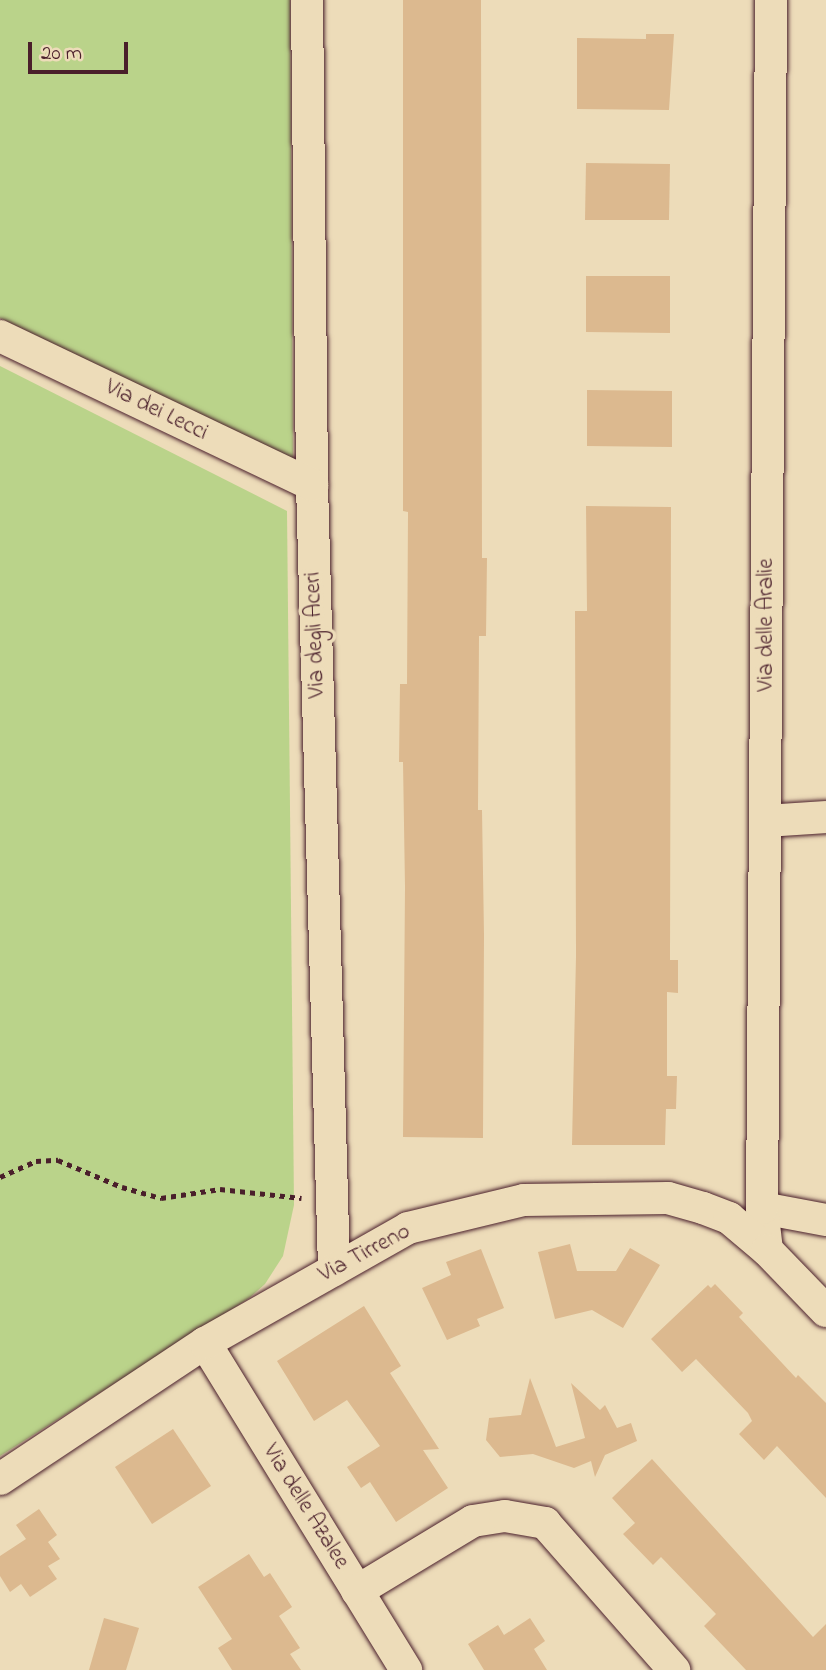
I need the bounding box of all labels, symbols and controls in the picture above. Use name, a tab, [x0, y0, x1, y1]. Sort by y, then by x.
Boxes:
scale bar	[32, 28, 131, 72]
text: 20 m	[41, 39, 82, 69]
street label: Via dei Lecci	[100, 374, 212, 448]
street label: Via delle Aralie	[753, 558, 781, 692]
street label: Via degli Aceri	[300, 571, 332, 699]
street label: Via Tirreno	[315, 1218, 415, 1290]
street label: Via delle Azalee	[256, 1439, 354, 1575]

